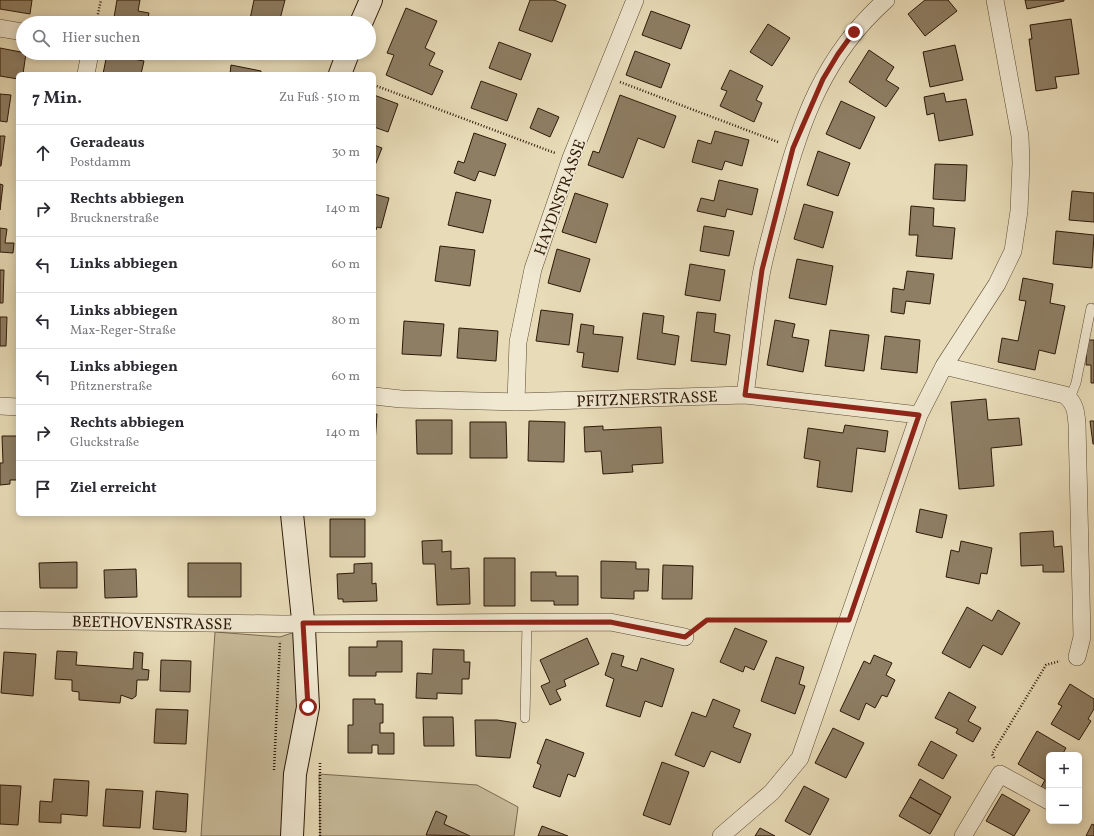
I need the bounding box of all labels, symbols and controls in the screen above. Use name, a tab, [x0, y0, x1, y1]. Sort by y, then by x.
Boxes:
search box	[16, 16, 376, 60]
route end	[845, 23, 863, 41]
icon: search	[30, 27, 52, 49]
text: Hier suchen	[62, 28, 140, 49]
text: 7 Min.	[32, 87, 82, 110]
text: Zu Fuß · 510 m	[279, 89, 360, 107]
text: Geradeaus	[70, 133, 145, 154]
street label: HAYDNSTRASSE	[530, 136, 592, 259]
icon: ahead	[32, 142, 54, 164]
text: 30 m	[332, 144, 360, 162]
text: Postdamm	[70, 154, 131, 172]
text: Rechts abbiegen	[70, 189, 185, 210]
icon: right	[32, 198, 54, 220]
text: 140 m	[326, 200, 360, 218]
text: Brucknerstraße	[70, 210, 159, 228]
icon: left	[32, 254, 54, 276]
text: Links abbiegen	[70, 254, 178, 275]
text: 60 m	[332, 256, 360, 274]
text: Links abbiegen	[70, 301, 178, 322]
icon: left	[32, 310, 54, 332]
text: 80 m	[331, 312, 360, 330]
text: Max-Reger-Straße	[70, 322, 176, 340]
text: Links abbiegen	[70, 357, 178, 378]
icon: left	[32, 366, 54, 388]
text: 60 m	[332, 368, 360, 386]
text: Pfitznerstraße	[70, 378, 152, 396]
street label: PFITZNERSTRASSE	[576, 387, 718, 413]
text: Rechts abbiegen	[70, 413, 185, 434]
icon: right	[32, 422, 54, 444]
text: 140 m	[326, 424, 360, 442]
text: Gluckstraße	[70, 434, 139, 452]
icon: arrive	[32, 478, 54, 500]
text: Ziel erreicht	[70, 478, 157, 499]
street label: BEETHOVENSTRASSE	[72, 612, 232, 636]
route start	[299, 698, 317, 716]
map controls	[1046, 752, 1082, 824]
button: +	[1046, 752, 1082, 788]
button: −	[1046, 788, 1082, 824]

